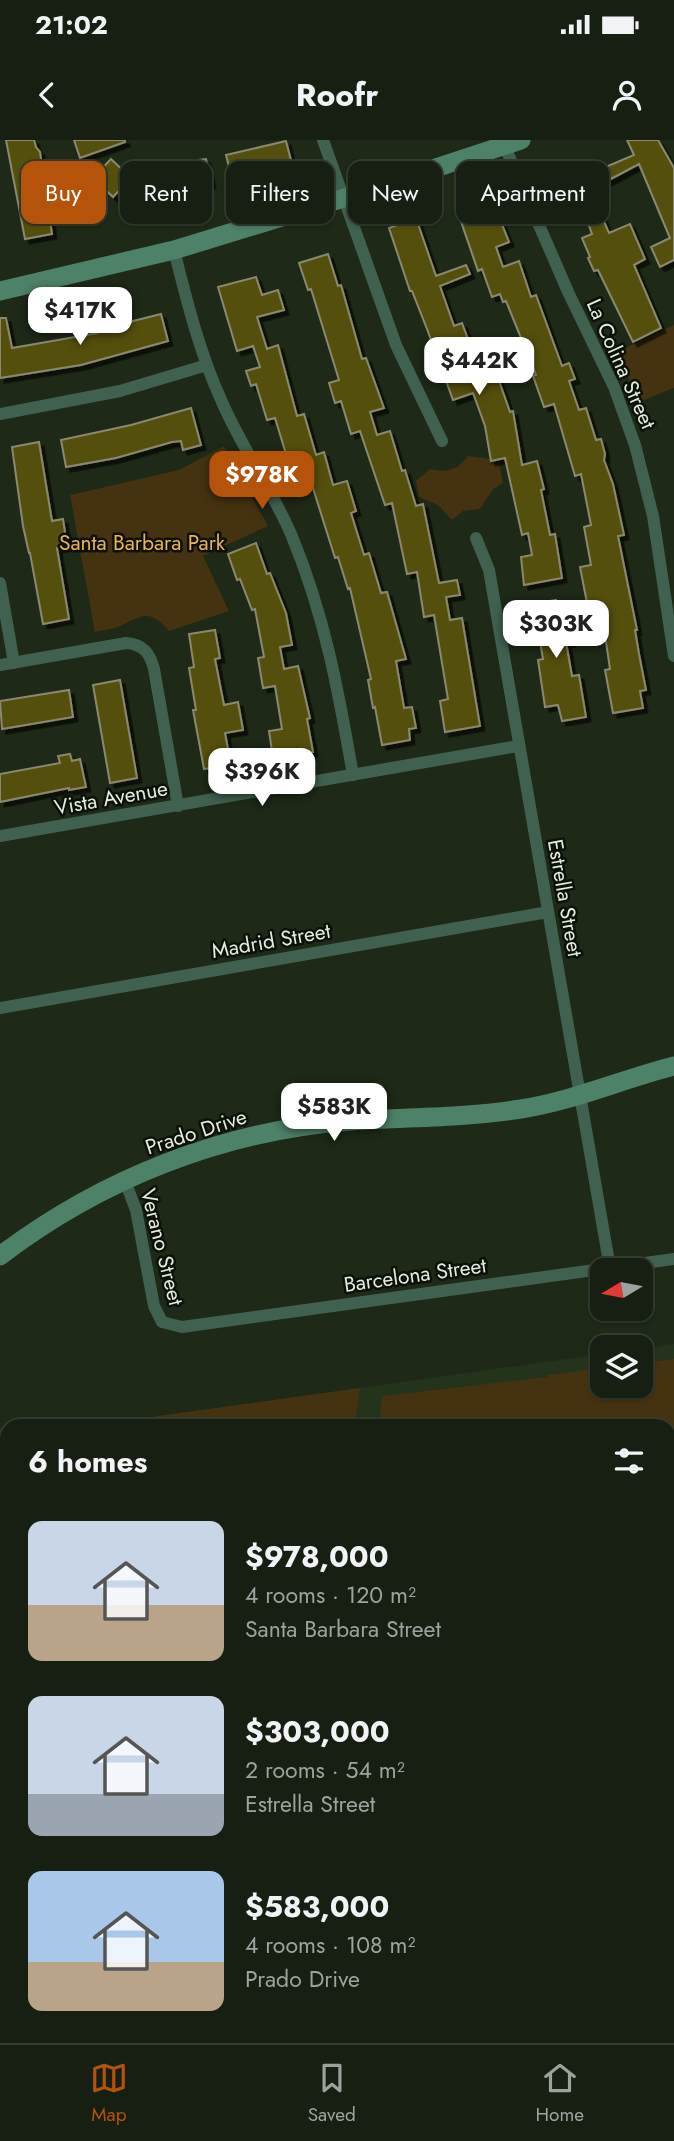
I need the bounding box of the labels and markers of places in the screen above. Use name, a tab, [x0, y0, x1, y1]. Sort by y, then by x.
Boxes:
pin: $417K	[31, 288, 129, 347]
pin: $442K	[430, 338, 528, 397]
pin: $978K	[213, 452, 311, 511]
pin: $303K	[507, 601, 605, 660]
pin: $396K	[213, 748, 311, 808]
pin: $583K	[285, 1084, 383, 1143]

